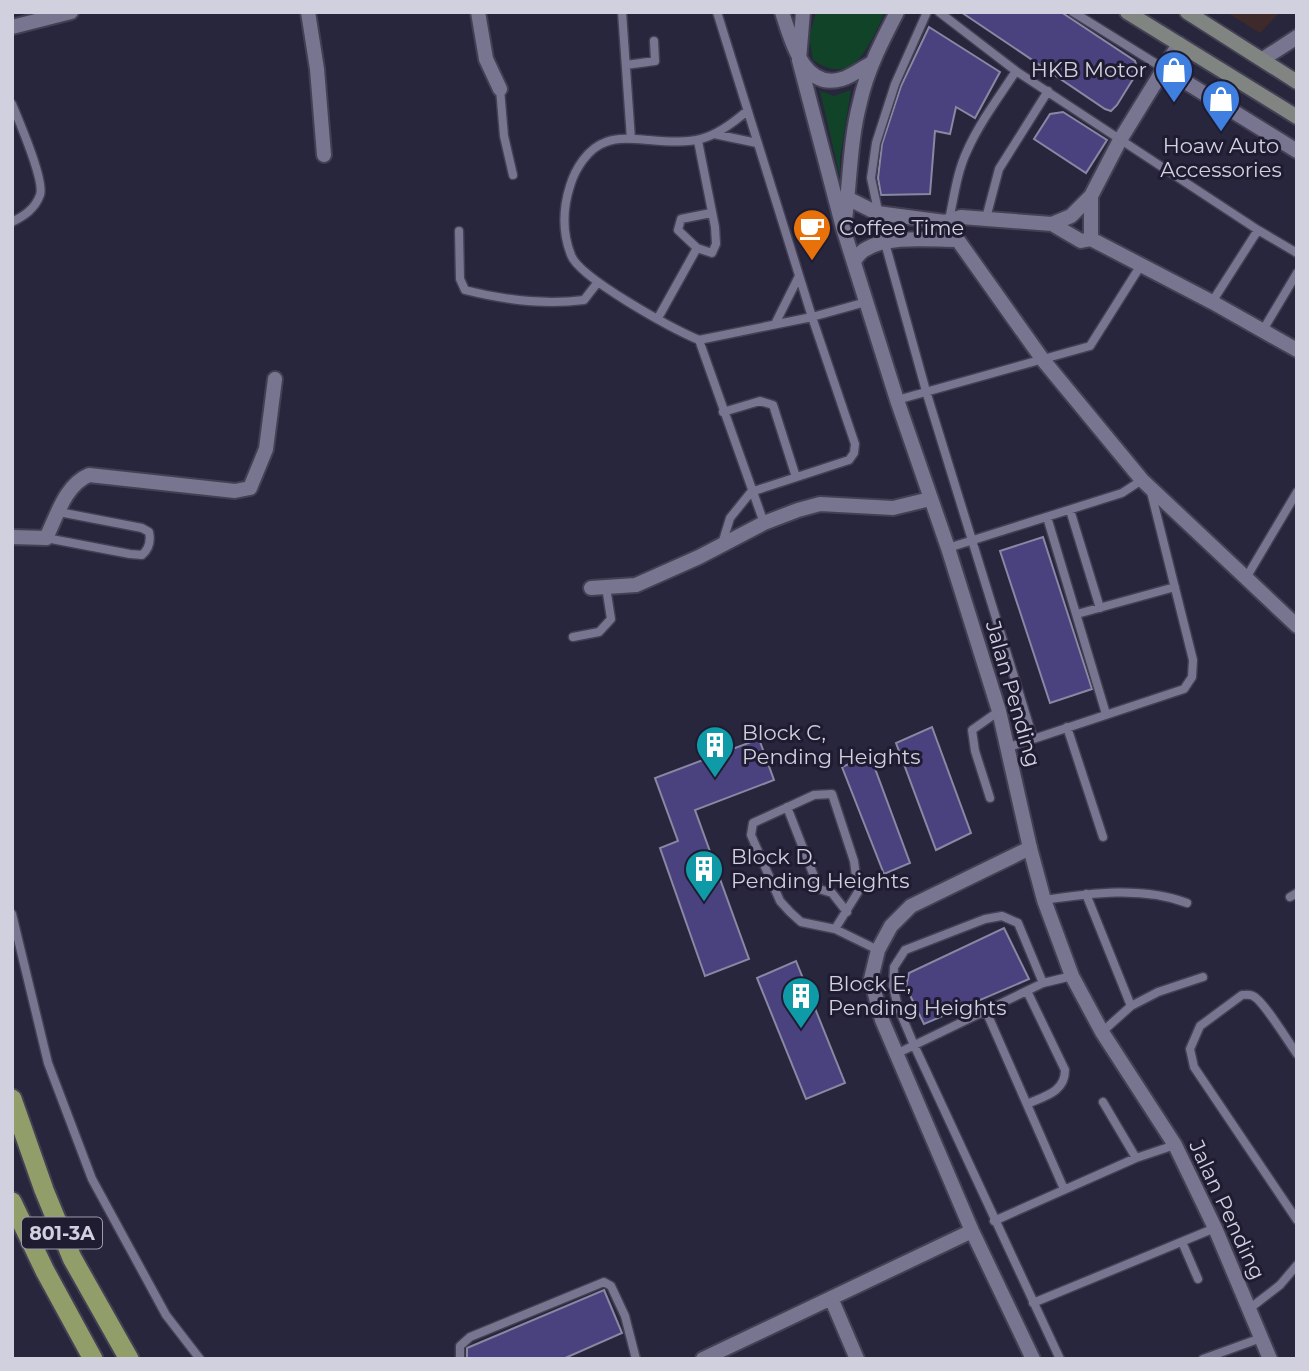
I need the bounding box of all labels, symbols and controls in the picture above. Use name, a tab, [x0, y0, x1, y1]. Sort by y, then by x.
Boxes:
shop icon: HKB Motor	[1153, 49, 1195, 104]
place label: HKB Motor	[1031, 57, 1147, 82]
shop icon: Hoaw Auto Accessories	[1200, 78, 1242, 133]
place label: Hoaw Auto Accessories	[1160, 133, 1282, 182]
cafe icon: Coffee Time	[791, 207, 833, 262]
place label: Coffee Time	[839, 215, 964, 240]
street label: Jalan Pending	[980, 617, 1046, 770]
place label: Block C, Pending Heights	[742, 720, 920, 769]
building icon: Block C, Pending Heights	[694, 724, 736, 779]
place label: Block D. Pending Heights	[731, 844, 909, 893]
building icon: Block D. Pending Heights	[683, 848, 725, 903]
place label: Block E, Pending Heights	[828, 971, 1006, 1020]
building icon: Block E, Pending Heights	[780, 975, 822, 1030]
street label: Jalan Pending	[1184, 1135, 1271, 1283]
road number: 801-3A	[22, 1218, 102, 1248]

